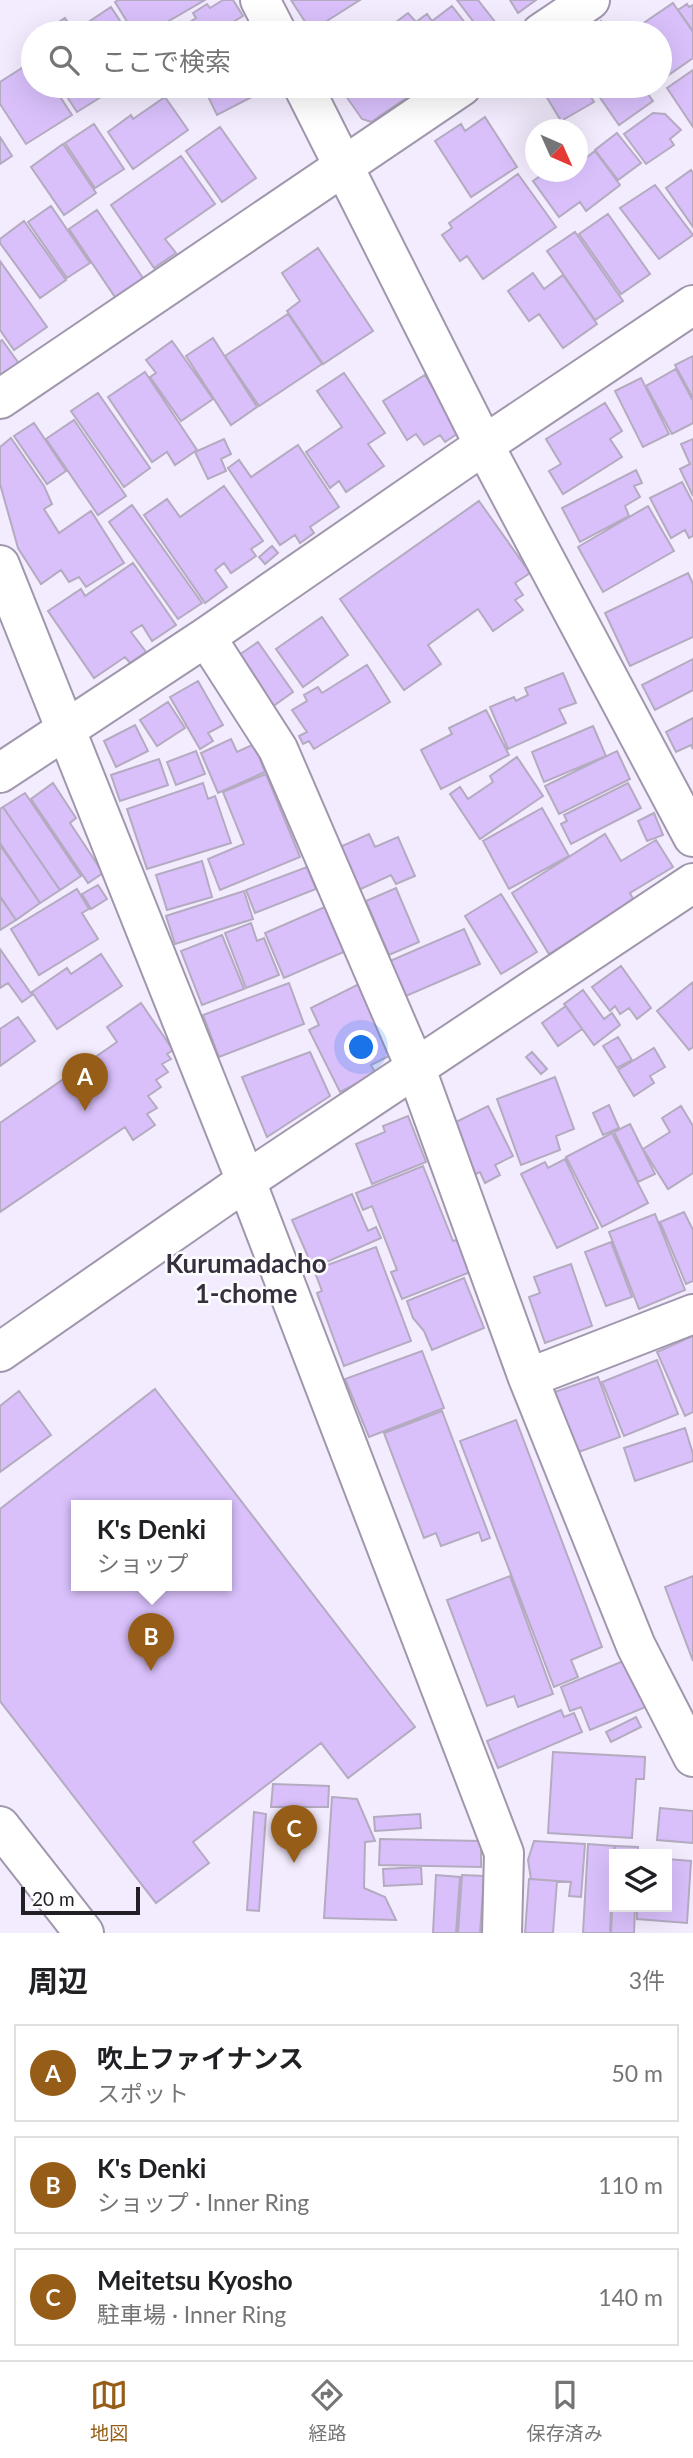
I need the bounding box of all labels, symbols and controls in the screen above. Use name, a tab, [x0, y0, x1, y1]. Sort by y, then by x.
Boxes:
search box	[21, 21, 672, 98]
icon: search	[45, 41, 83, 79]
text: ここで検索	[101, 45, 231, 77]
north arrow	[525, 119, 588, 182]
your location	[344, 1030, 378, 1064]
pin: A	[62, 1053, 108, 1111]
district label: Kurumadacho 1-chome	[165, 1247, 327, 1309]
popup	[71, 1500, 232, 1591]
text: K's Denki	[97, 1513, 206, 1545]
text: ショップ	[97, 1549, 189, 1577]
pin: B	[128, 1613, 174, 1671]
pin: C	[271, 1805, 317, 1863]
map controls	[609, 1849, 672, 1912]
button: layers	[609, 1849, 672, 1912]
scale bar	[21, 1884, 140, 1916]
text: 20 m	[32, 1887, 75, 1910]
text: 周辺	[28, 1962, 88, 1998]
text: 3件	[629, 1966, 665, 1994]
text: 吹上ファイナンス	[97, 2042, 304, 2074]
text: A	[45, 2059, 61, 2087]
text: 50 m	[612, 2059, 663, 2087]
text: スポット	[97, 2079, 189, 2107]
text: K's Denki	[97, 2152, 206, 2184]
text: B	[45, 2171, 61, 2199]
text: 110 m	[598, 2171, 663, 2199]
text: ショップ · Inner Ring	[97, 2188, 309, 2216]
text: Meitetsu Kyosho	[97, 2264, 293, 2296]
text: C	[45, 2283, 61, 2311]
text: 140 m	[598, 2283, 663, 2311]
text: 駐車場 · Inner Ring	[97, 2300, 286, 2328]
tab: 地図	[90, 2376, 128, 2445]
tab: 経路	[308, 2376, 347, 2445]
tab: 保存済み	[527, 2376, 603, 2445]

